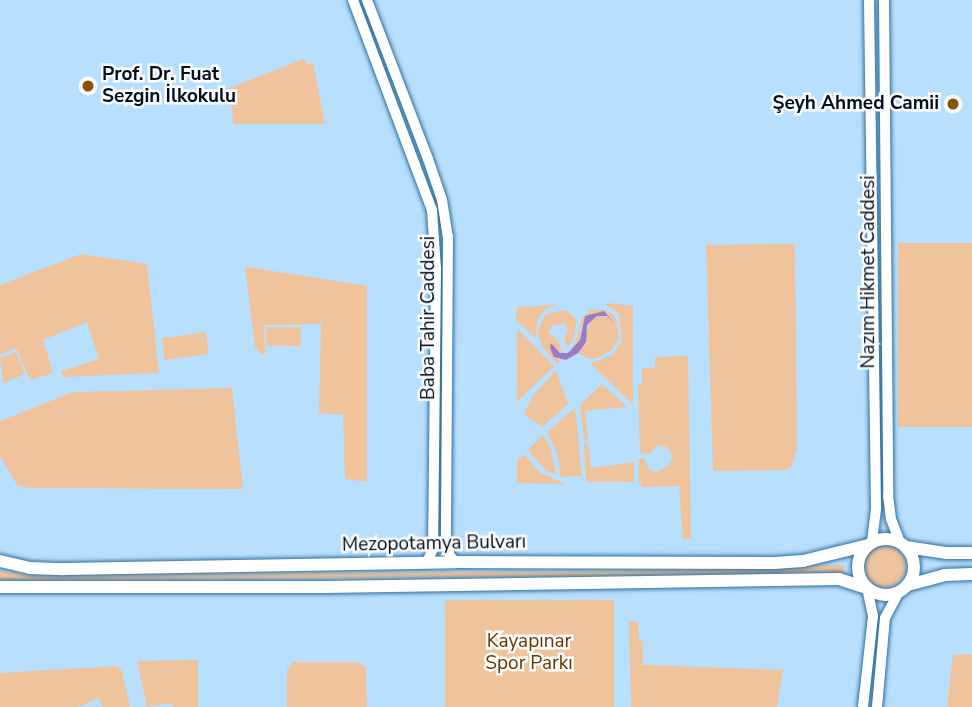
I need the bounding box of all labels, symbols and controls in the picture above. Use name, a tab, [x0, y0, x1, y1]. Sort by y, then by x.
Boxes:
place label: Prof. Dr. Fuat Sezgin İlkokulu	[102, 64, 236, 108]
marker: Prof. Dr. Fuat Sezgin İlkokulu	[80, 78, 96, 94]
place label: Şeyh Ahmed Camii	[773, 93, 939, 115]
marker: Şeyh Ahmed Camii	[945, 96, 961, 112]
street label: Nazım Hikmet Caddesi	[858, 175, 880, 369]
street label: Baba Tahir Caddesi	[418, 236, 440, 400]
street label: Mezopotamya Bulvarı	[342, 531, 526, 557]
park label: Kayapınar Spor Parkı	[485, 631, 573, 675]

